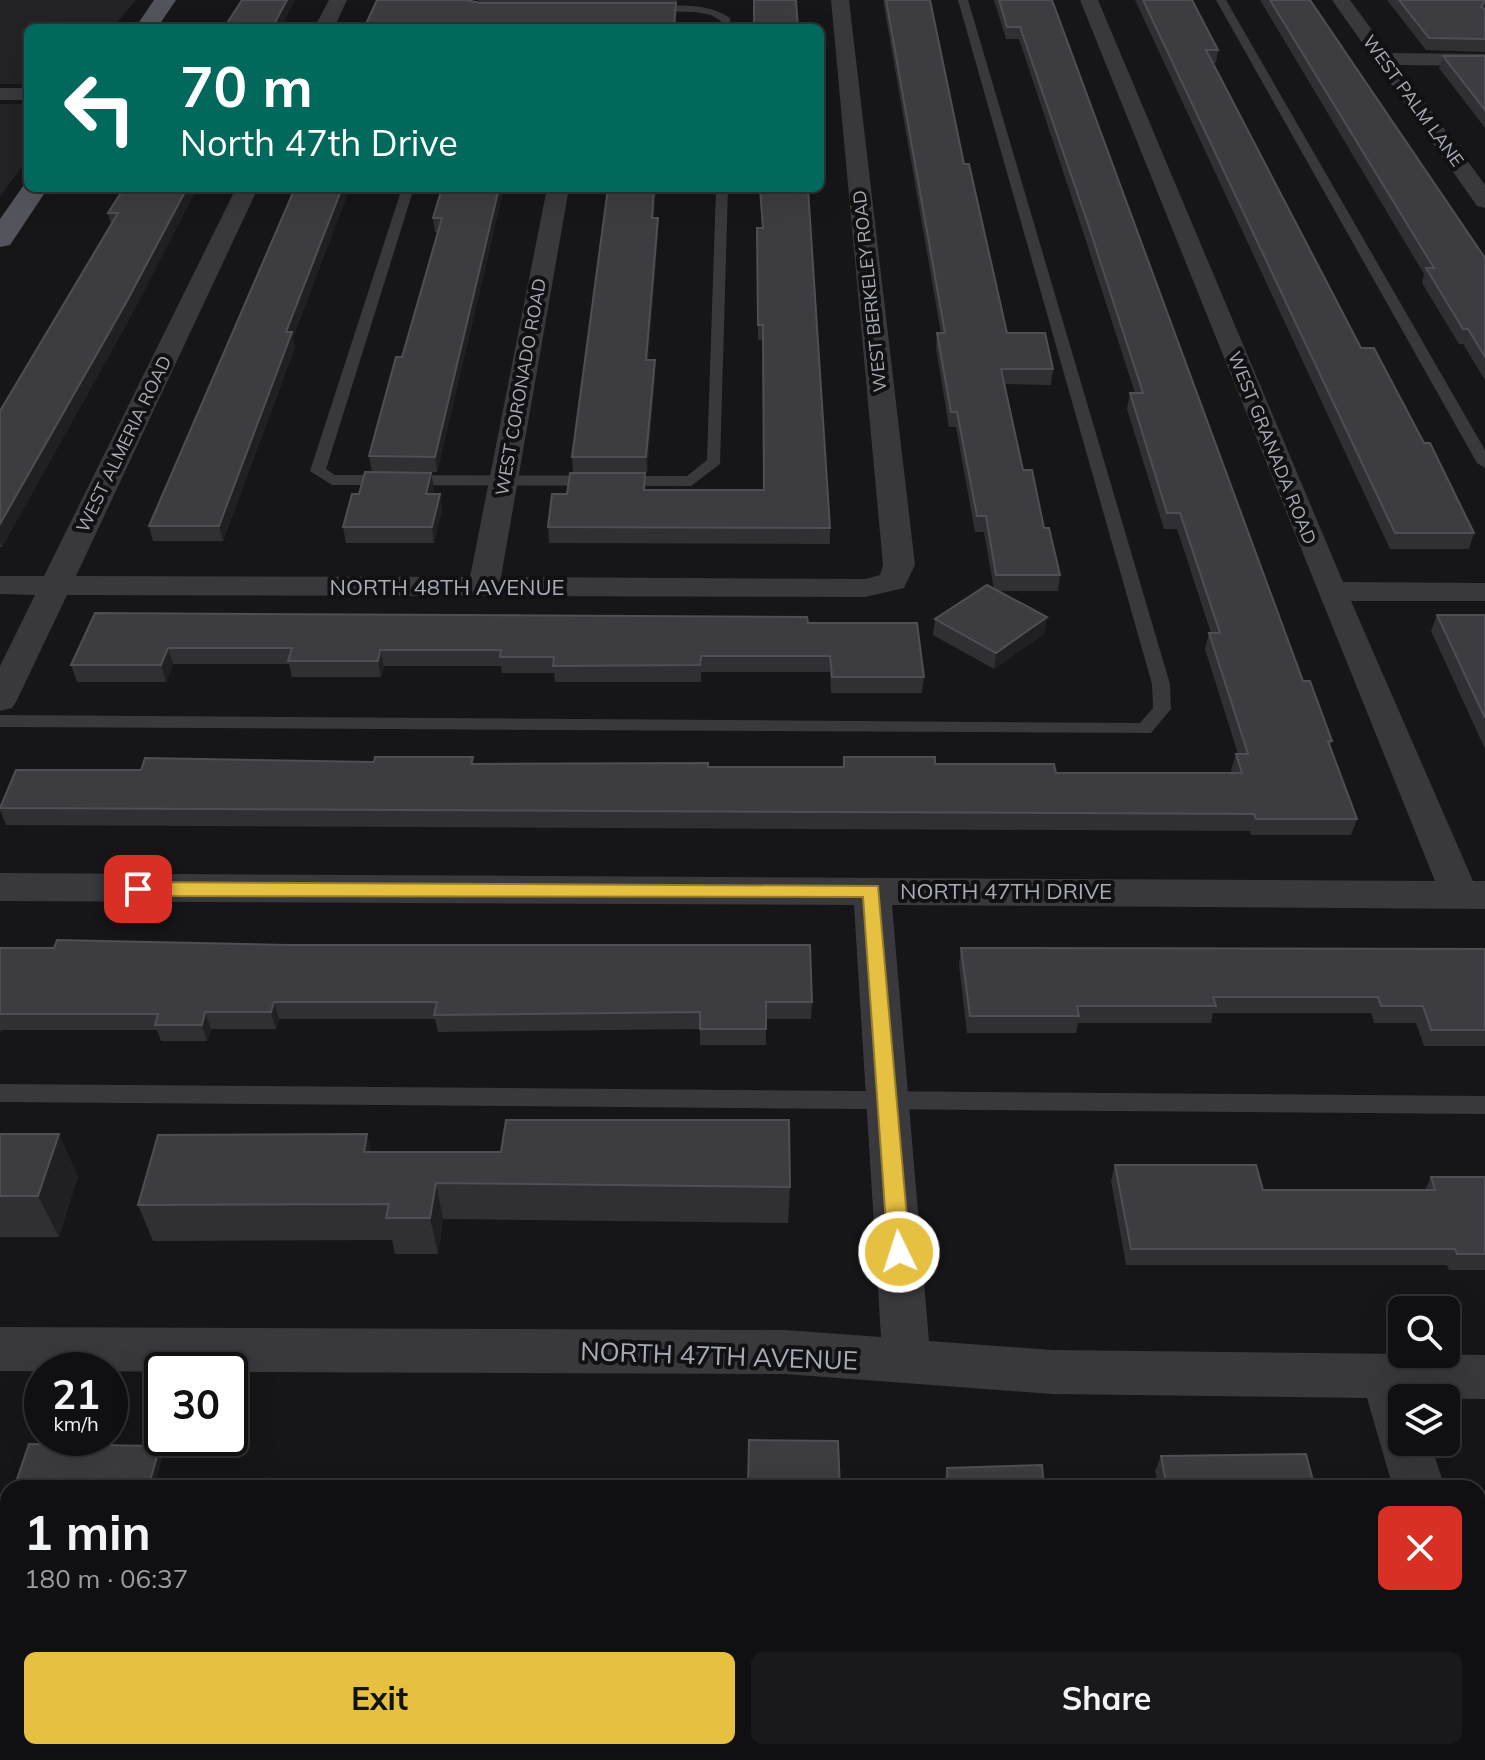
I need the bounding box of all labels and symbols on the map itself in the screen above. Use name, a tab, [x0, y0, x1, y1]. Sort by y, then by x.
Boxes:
street label: WEST PALM LANE	[1358, 30, 1469, 171]
street label: WEST BERKELEY ROAD	[847, 189, 892, 393]
street label: WEST CORONADO ROAD	[490, 276, 551, 497]
street label: WEST GRANADA ROAD	[1223, 348, 1322, 548]
street label: WEST ALMERIA ROAD	[71, 352, 176, 536]
street label: NORTH 48TH AVENUE	[329, 573, 565, 601]
pin	[104, 855, 172, 923]
street label: NORTH 47TH DRIVE	[900, 877, 1112, 905]
position arrow	[857, 1210, 941, 1294]
street label: NORTH 47TH AVENUE	[580, 1334, 858, 1377]
speed limit sign: 30	[144, 1352, 248, 1456]

